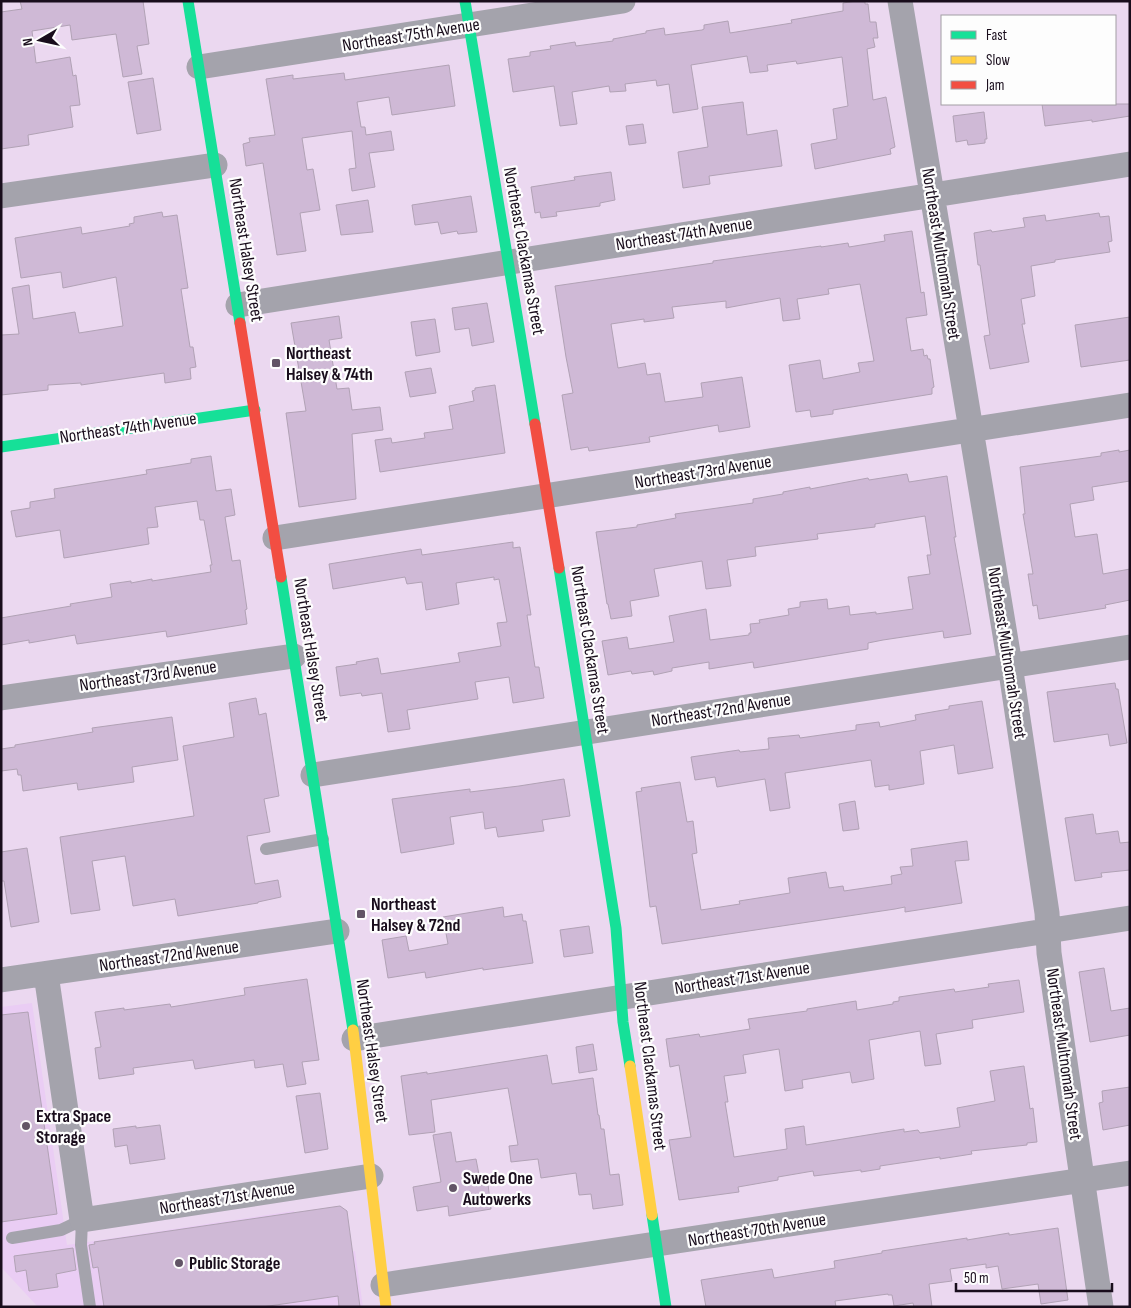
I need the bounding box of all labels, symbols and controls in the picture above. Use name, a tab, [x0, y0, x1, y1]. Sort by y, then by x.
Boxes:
street label: Northeast 75th Avenue	[341, 14, 481, 56]
north arrow	[15, 15, 65, 65]
legend	[941, 15, 1116, 105]
text: Fast	[986, 26, 1008, 45]
text: N	[19, 37, 37, 47]
text: Slow	[986, 51, 1010, 70]
text: Jam	[985, 76, 1004, 95]
street label: Northeast Clackamas Street	[499, 165, 549, 337]
street label: Northeast Multnomah Street	[917, 167, 965, 342]
street label: Northeast Halsey Street	[224, 177, 268, 324]
street label: Northeast 74th Avenue	[614, 213, 754, 255]
place label: Northeast Halsey & 74th	[286, 343, 373, 385]
marker: Northeast Halsey & 74th	[270, 357, 282, 369]
street label: Northeast 74th Avenue	[58, 408, 198, 448]
street label: Northeast 73rd Avenue	[633, 451, 773, 493]
street label: Northeast Clackamas Street	[566, 564, 614, 736]
street label: Northeast Multnomah Street	[983, 566, 1031, 741]
street label: Northeast Halsey Street	[289, 577, 333, 724]
street label: Northeast 73rd Avenue	[78, 656, 218, 696]
street label: Northeast 72nd Avenue	[650, 689, 792, 731]
place label: Northeast Halsey & 72nd	[371, 894, 460, 936]
marker: Northeast Halsey & 72nd	[355, 908, 367, 920]
street label: Northeast 72nd Avenue	[98, 936, 240, 976]
street label: Northeast 71st Avenue	[673, 957, 811, 999]
street label: Northeast Multnomah Street	[1042, 967, 1087, 1142]
street label: Northeast Halsey Street	[352, 978, 393, 1125]
street label: Northeast Clackamas Street	[629, 980, 671, 1152]
place label: Extra Space Storage	[36, 1106, 111, 1148]
marker: Extra Space Storage	[20, 1120, 32, 1132]
place label: Swede One Autowerks	[462, 1168, 533, 1210]
street label: Northeast 71st Avenue	[158, 1177, 296, 1219]
marker: Swede One Autowerks	[447, 1182, 459, 1194]
street label: Northeast 70th Avenue	[686, 1209, 828, 1251]
place label: Public Storage	[189, 1253, 280, 1274]
marker: Public Storage	[173, 1257, 185, 1269]
scale bar	[956, 1260, 1112, 1292]
text: 50 m	[964, 1269, 989, 1288]

